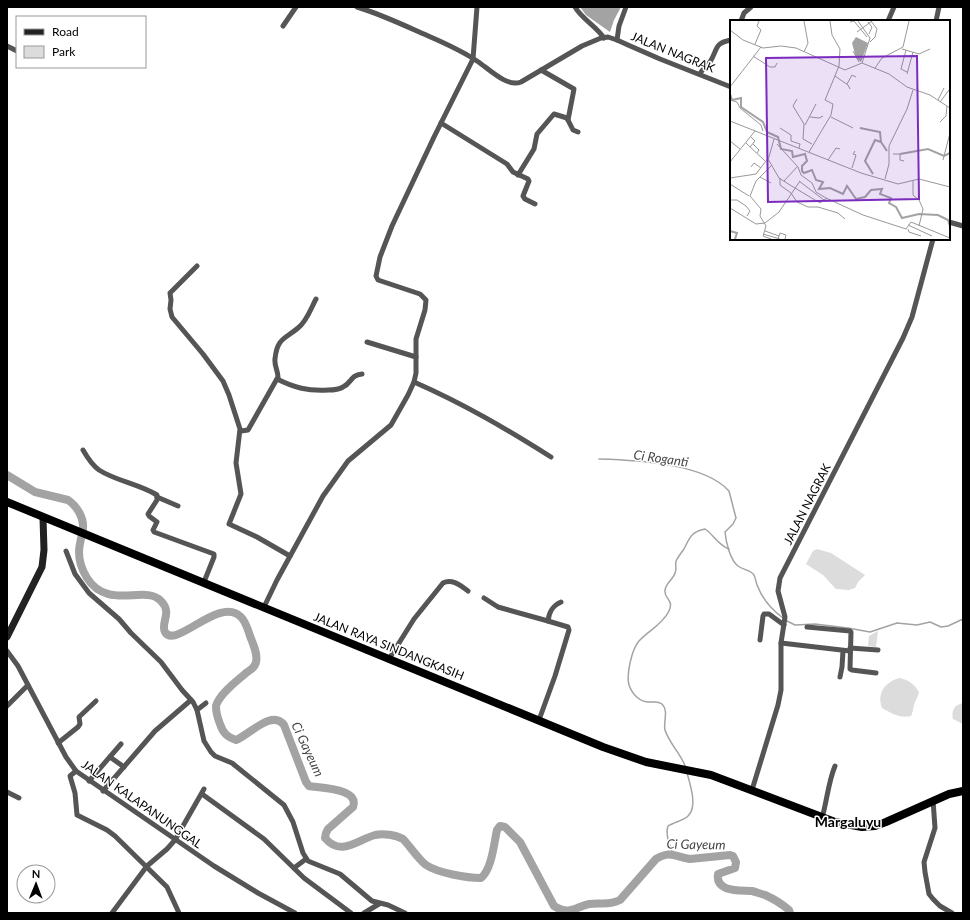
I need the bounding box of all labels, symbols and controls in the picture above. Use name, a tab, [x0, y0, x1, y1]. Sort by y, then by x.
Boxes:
legend	[16, 16, 146, 68]
inset map	[730, 20, 950, 240]
text: Road	[52, 24, 79, 39]
street label: JALAN NAGRAK	[629, 28, 717, 76]
text: Park	[52, 44, 76, 59]
water label: Ci Roganti	[633, 446, 690, 470]
street label: JALAN NAGRAK	[780, 461, 834, 547]
street label: JALAN RAYA SINDANGKASIH	[312, 609, 466, 683]
water label: Ci Gayeum	[288, 719, 328, 779]
street label: JALAN KALAPANUNGGAL	[79, 757, 205, 851]
district label: Margaluyu	[815, 813, 881, 830]
water label: Ci Gayeum	[666, 835, 726, 853]
north arrow	[16, 864, 56, 904]
text: N	[32, 867, 41, 880]

